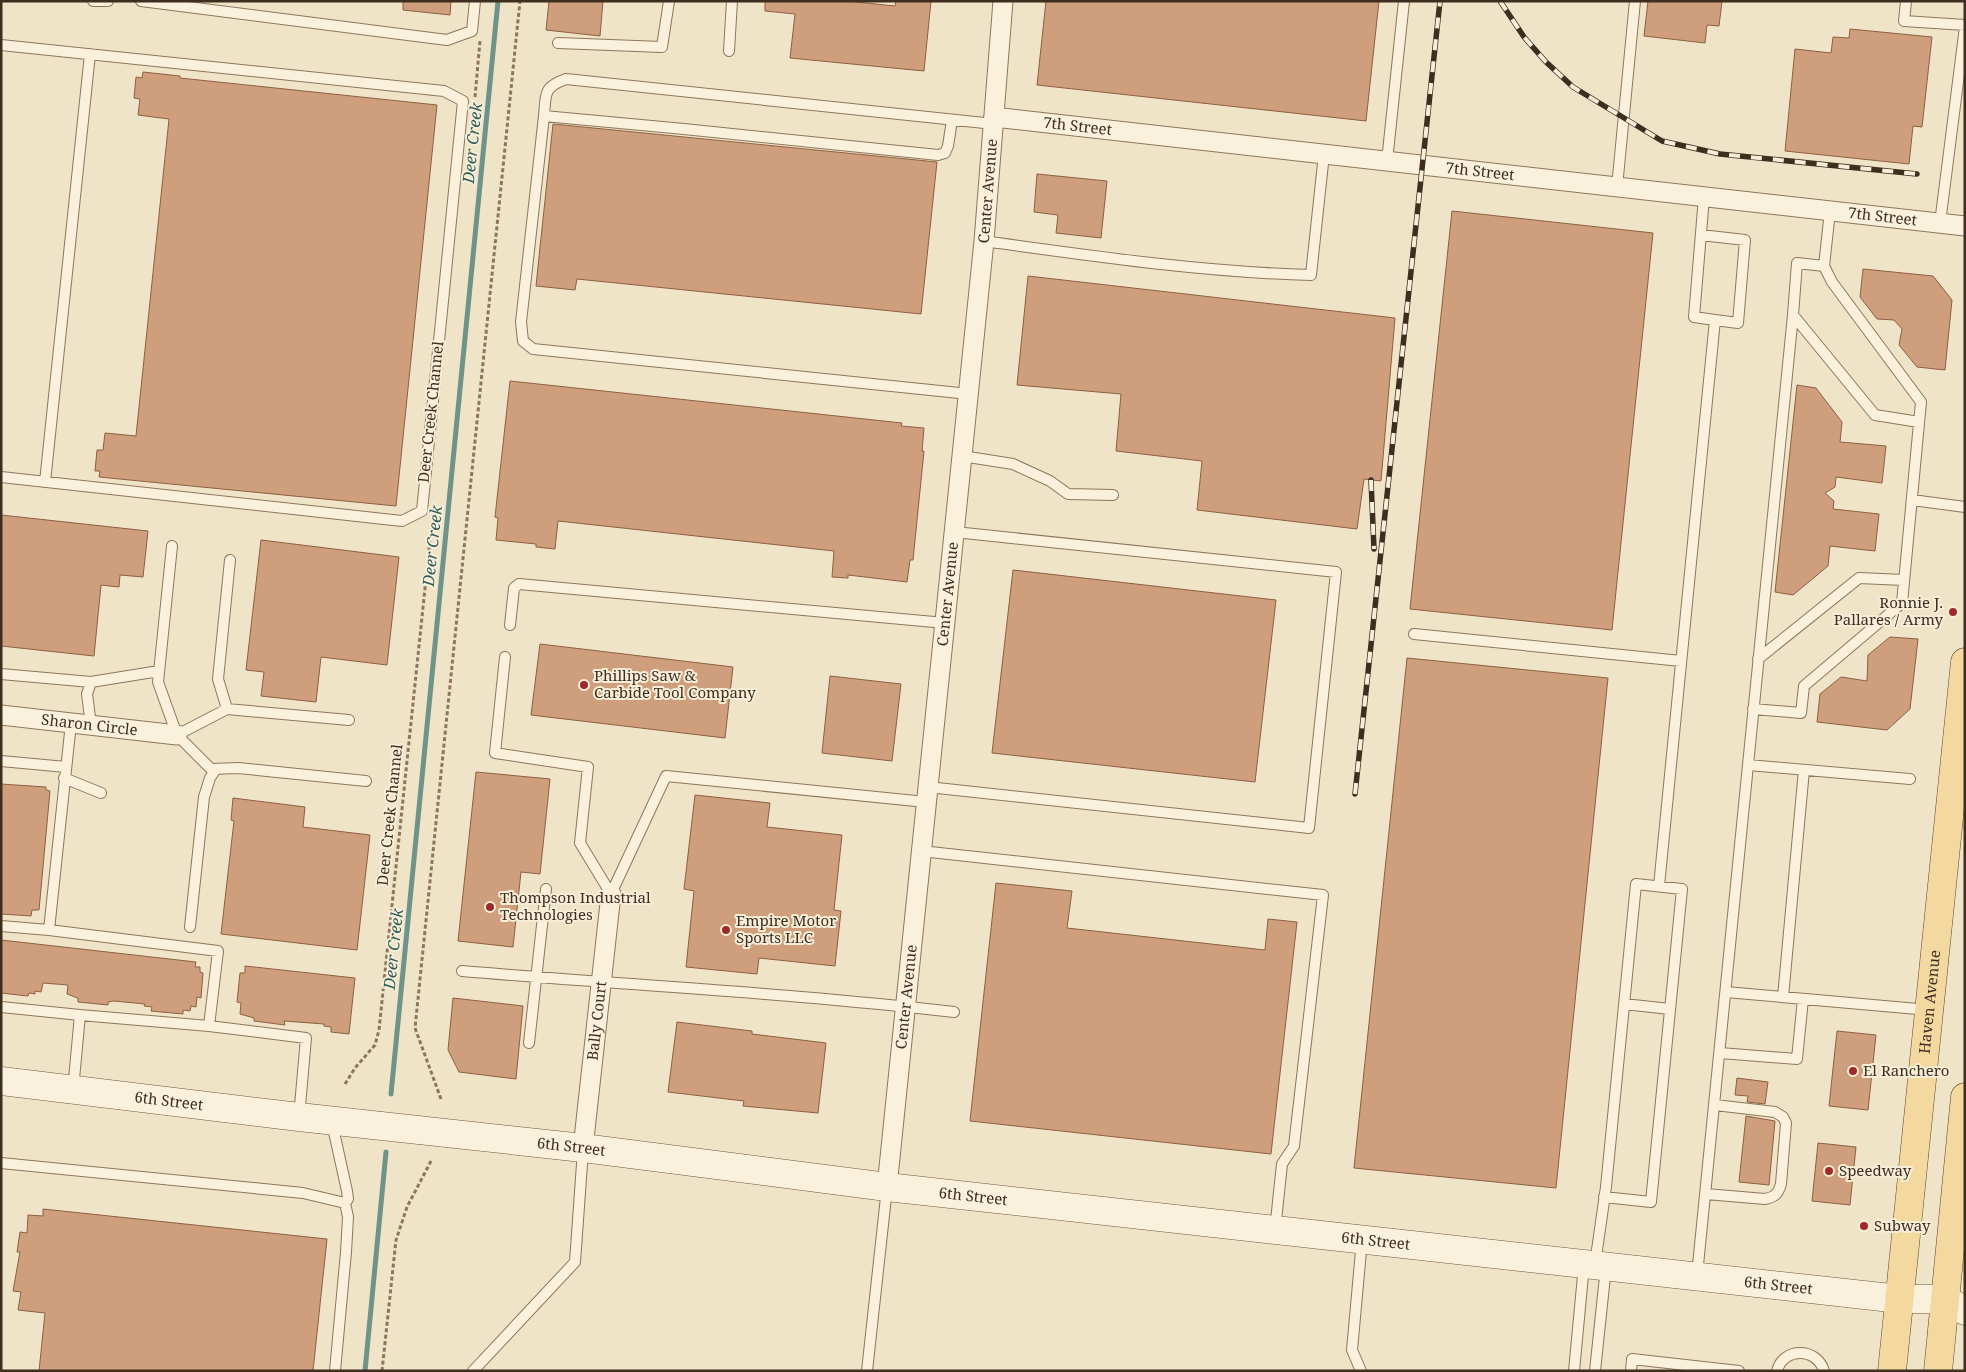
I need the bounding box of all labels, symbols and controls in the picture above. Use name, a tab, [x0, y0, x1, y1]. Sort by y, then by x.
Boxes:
water label: Deer Creek	[457, 101, 487, 185]
street label: 7th Street	[1042, 112, 1113, 139]
street label: Center Avenue	[973, 138, 1001, 244]
street label: 7th Street	[1445, 157, 1515, 184]
street label: 7th Street	[1847, 202, 1918, 230]
street label: Deer Creek Channel	[413, 340, 447, 484]
water label: Deer Creek	[417, 504, 447, 588]
street label: Center Avenue	[932, 541, 962, 647]
place label: Ronnie J. Pallares / Army	[1834, 592, 1944, 629]
marker: Ronnie J. Pallares / Army	[1947, 606, 1959, 618]
place label: Phillips Saw & Carbide Tool Company	[594, 665, 756, 702]
marker: Phillips Saw & Carbide Tool Company	[578, 679, 590, 691]
street label: Sharon Circle	[40, 709, 139, 739]
street label: Deer Creek Channel	[372, 743, 406, 887]
place label: Thompson Industrial Technologies	[500, 887, 651, 924]
marker: Thompson Industrial Technologies	[484, 901, 496, 913]
water label: Deer Creek	[378, 907, 408, 991]
place label: Empire Motor Sports LLC	[736, 910, 836, 947]
marker: Empire Motor Sports LLC	[720, 924, 732, 936]
street label: Center Avenue	[890, 944, 921, 1050]
street label: Haven Avenue	[1914, 949, 1944, 1055]
street label: Bally Court	[582, 980, 610, 1061]
place label: El Ranchero	[1863, 1060, 1950, 1080]
marker: El Ranchero	[1847, 1065, 1859, 1077]
street label: 6th Street	[133, 1086, 204, 1114]
street label: 6th Street	[536, 1132, 607, 1160]
place label: Speedway	[1839, 1160, 1912, 1180]
marker: Speedway	[1823, 1165, 1835, 1177]
street label: 6th Street	[938, 1182, 1009, 1209]
place label: Subway	[1874, 1215, 1931, 1235]
marker: Subway	[1858, 1220, 1870, 1232]
street label: 6th Street	[1340, 1226, 1411, 1254]
street label: 6th Street	[1743, 1271, 1814, 1298]

